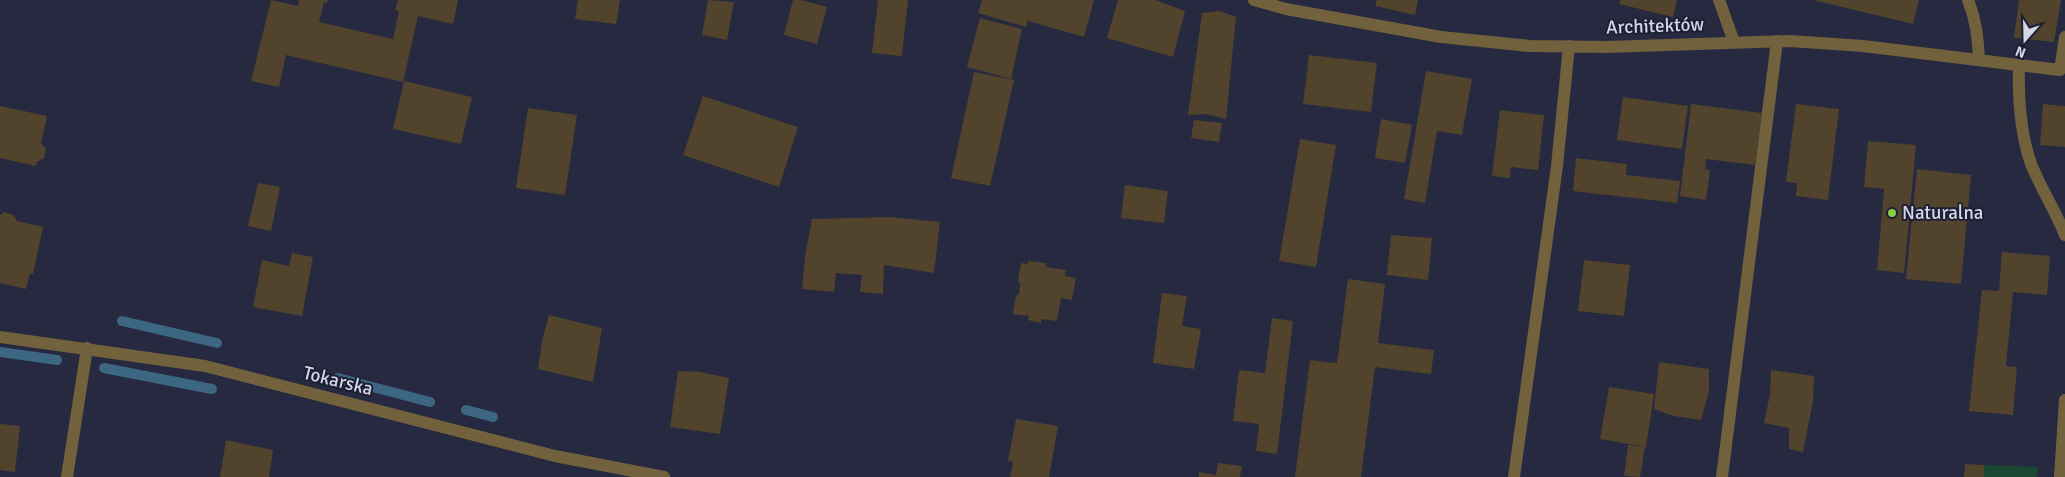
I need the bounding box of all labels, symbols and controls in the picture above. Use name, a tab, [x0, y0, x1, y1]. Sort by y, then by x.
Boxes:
street label: Architektów	[1606, 12, 1705, 40]
north arrow	[2000, 15, 2050, 65]
text: N	[2013, 42, 2028, 61]
place label: Naturalna	[1902, 201, 1983, 225]
marker: Naturalna	[1886, 207, 1898, 219]
street label: Tokarska	[301, 361, 375, 401]

